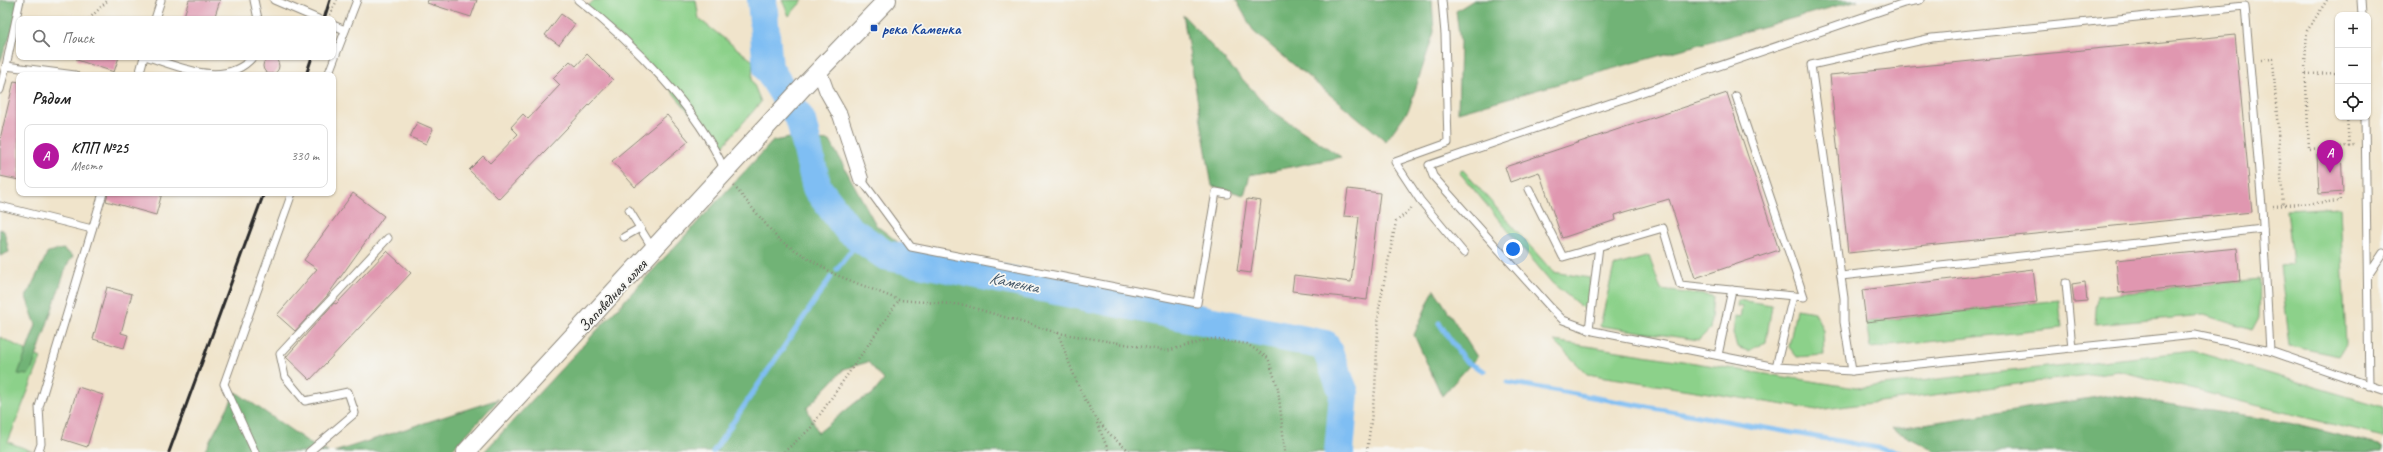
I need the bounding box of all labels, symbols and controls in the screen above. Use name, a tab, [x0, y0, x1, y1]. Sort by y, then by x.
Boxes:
map controls	[2335, 12, 2371, 120]
button: +	[2335, 12, 2371, 48]
search box	[16, 16, 336, 60]
place label: река Каменка	[882, 19, 962, 39]
marker: река Каменка	[869, 23, 879, 33]
icon: search	[30, 27, 52, 49]
text: Поиск	[62, 29, 94, 48]
button: −	[2335, 48, 2371, 84]
button: locate	[2335, 84, 2371, 120]
text: Рядом	[32, 88, 70, 109]
text: КПП №25	[71, 139, 128, 158]
pin: A	[2317, 140, 2343, 173]
text: A	[43, 148, 49, 164]
text: 330 m	[291, 148, 319, 164]
text: Место	[71, 158, 102, 174]
your location	[1503, 239, 1523, 259]
street label: Заповедная аллея	[574, 255, 652, 336]
water label: Каменка	[987, 267, 1042, 298]

